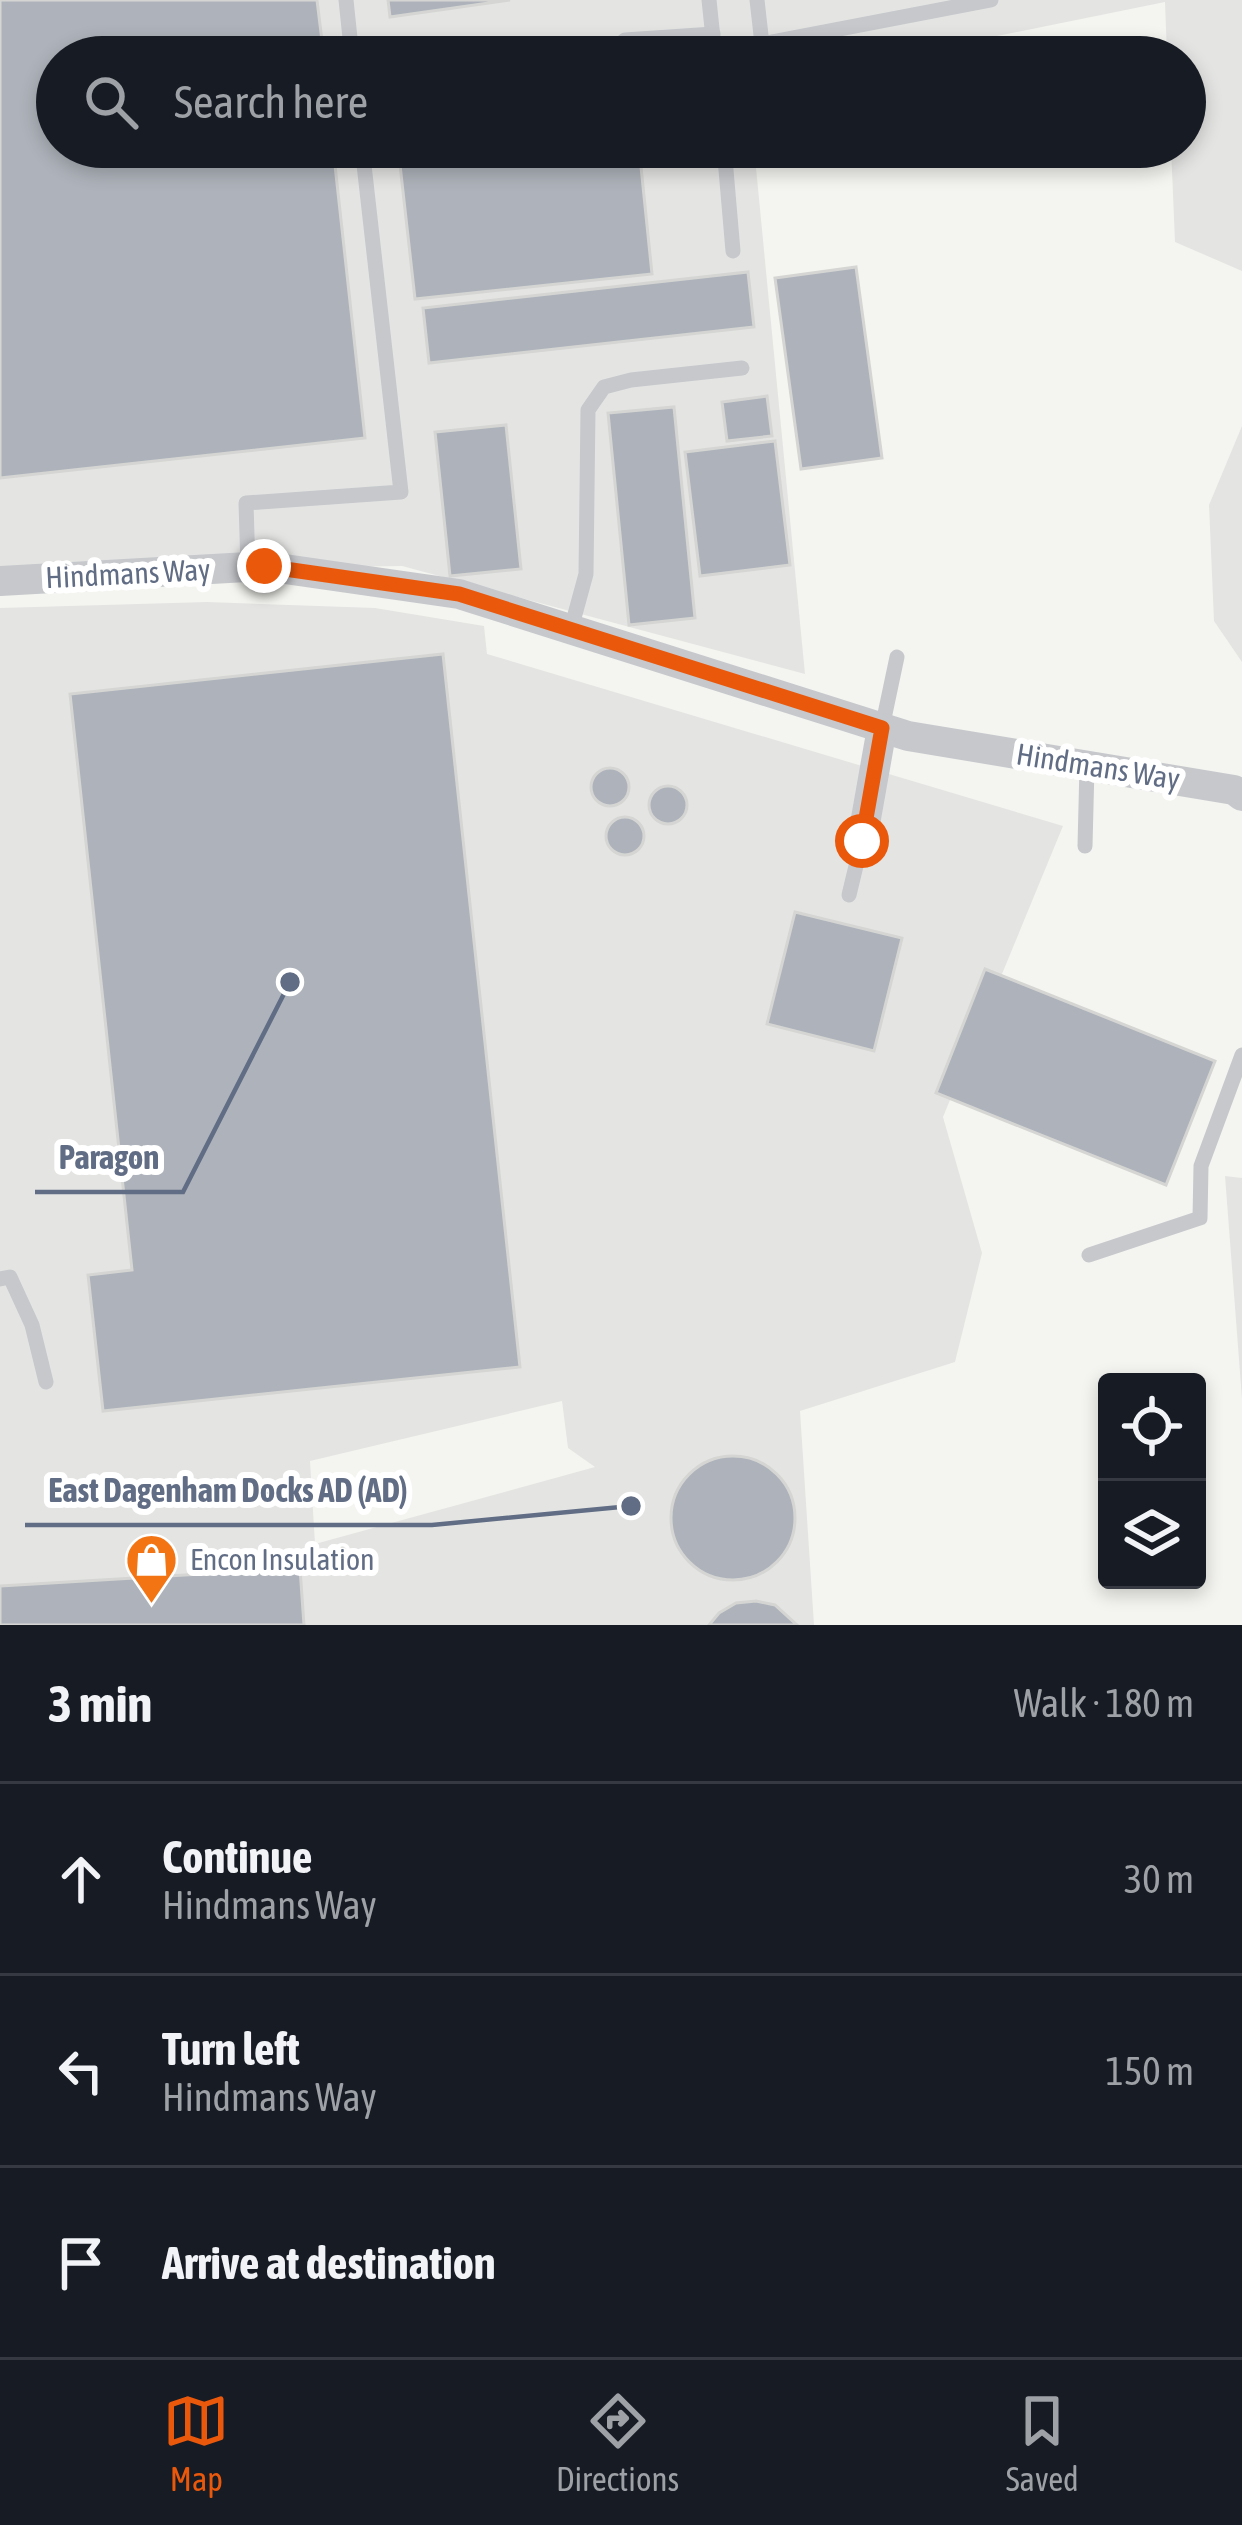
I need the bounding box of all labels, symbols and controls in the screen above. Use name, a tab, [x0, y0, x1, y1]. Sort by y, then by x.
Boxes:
search box	[36, 36, 1206, 168]
icon: search	[78, 69, 144, 135]
text: Search here	[174, 76, 368, 128]
route end	[237, 539, 291, 593]
street label: Hindmans Way	[45, 552, 211, 594]
street label: Hindmans Way	[1014, 736, 1182, 796]
route start	[835, 814, 889, 868]
callout: Paragon	[35, 1123, 183, 1192]
text: Paragon	[59, 1138, 159, 1176]
map controls	[1098, 1373, 1206, 1589]
button: locate	[1098, 1373, 1206, 1481]
callout: East Dagenham Docks AD (AD)	[25, 1456, 432, 1525]
text: East Dagenham Docks AD (AD)	[48, 1471, 408, 1509]
button: layers	[1098, 1481, 1206, 1589]
shop icon: Encon Insulation	[123, 1532, 179, 1606]
place label: Encon Insulation	[190, 1542, 375, 1576]
text: 3 min	[48, 1674, 152, 1733]
text: Walk · 180 m	[1014, 1681, 1194, 1725]
text: Continue	[162, 1831, 313, 1883]
icon: ahead	[48, 1846, 114, 1912]
text: 30 m	[1124, 1857, 1194, 1901]
text: Hindmans Way	[162, 1883, 377, 1927]
text: Turn left	[162, 2023, 300, 2075]
icon: left	[48, 2038, 114, 2104]
text: 150 m	[1106, 2049, 1194, 2093]
text: Hindmans Way	[162, 2075, 377, 2119]
icon: arrive	[48, 2230, 114, 2296]
text: Arrive at destination	[162, 2237, 496, 2289]
tab: Map	[163, 2388, 229, 2498]
tab: Directions	[556, 2388, 679, 2498]
tab: Saved	[1006, 2388, 1079, 2498]

